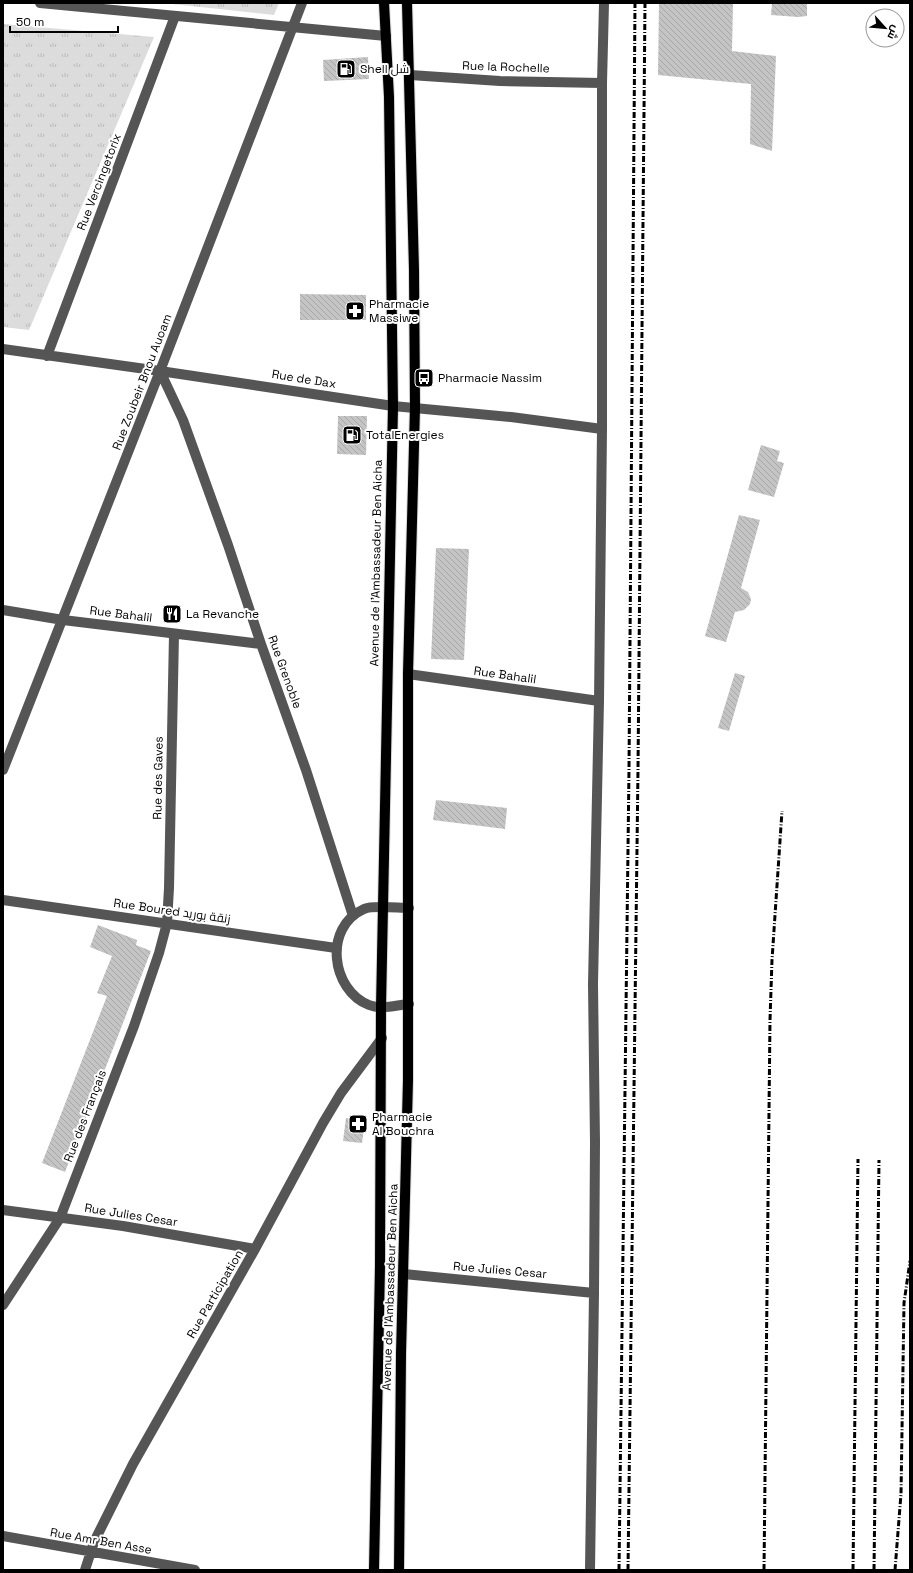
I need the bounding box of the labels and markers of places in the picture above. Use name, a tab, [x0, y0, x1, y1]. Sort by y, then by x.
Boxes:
fuel station icon: Shell شل	[335, 58, 357, 80]
place label: Shell شل	[360, 61, 409, 77]
place label: Pharmacie Massiwe	[369, 296, 429, 326]
pharmacy icon: Pharmacie Massiwe	[344, 300, 366, 322]
bus stop icon: Pharmacie Nassim	[413, 367, 435, 389]
place label: Pharmacie Nassim	[438, 370, 542, 386]
fuel station icon: TotalEnergies	[341, 424, 363, 446]
place label: TotalEnergies	[366, 427, 444, 443]
restaurant icon: La Revanche	[161, 603, 183, 625]
place label: La Revanche	[186, 606, 259, 622]
place label: Pharmacie Al Bouchra	[372, 1109, 434, 1139]
pharmacy icon: Pharmacie Al Bouchra	[347, 1113, 369, 1135]

